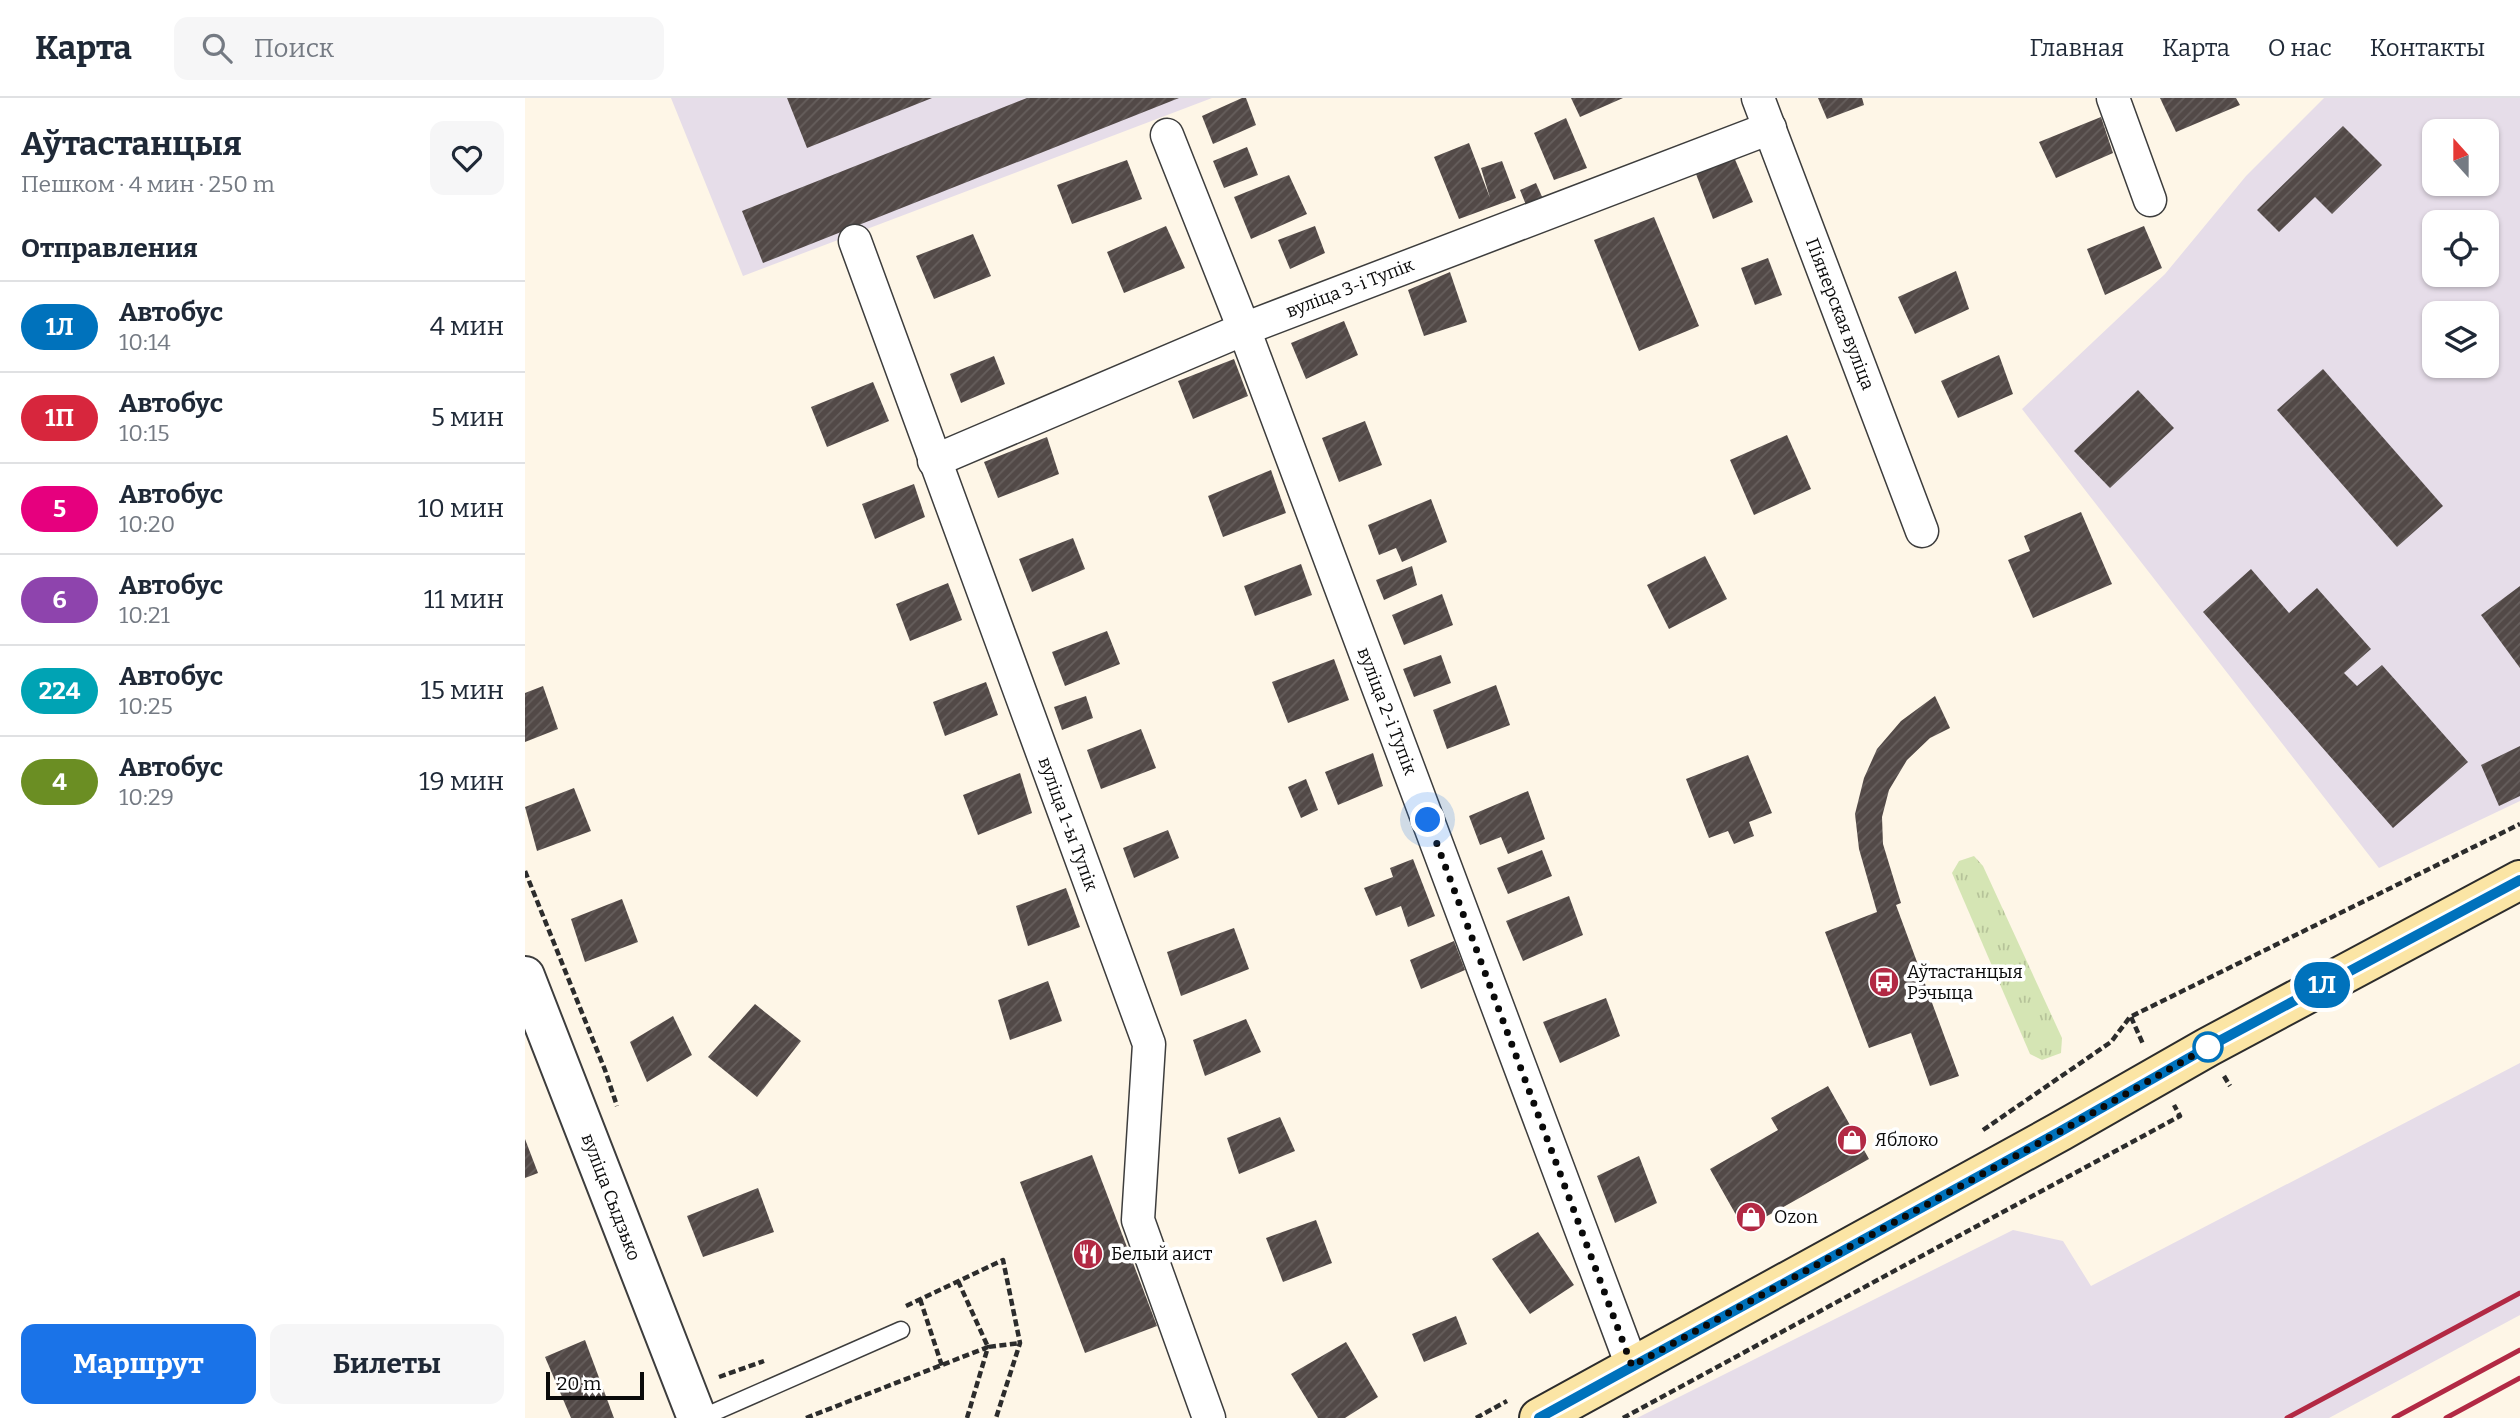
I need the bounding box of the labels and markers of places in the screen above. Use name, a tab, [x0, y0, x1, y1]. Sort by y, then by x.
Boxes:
place label: Аўтастанцыя Рэчыца	[1907, 961, 2023, 1004]
bus stop icon: Аўтастанцыя Рэчыца	[1867, 965, 1901, 999]
unlabelled marker	[2193, 1032, 2223, 1062]
shop icon: Яблоко	[1835, 1123, 1869, 1157]
place label: Яблоко	[1875, 1129, 1938, 1151]
shop icon: Ozon	[1734, 1200, 1768, 1234]
place label: Ozon	[1774, 1206, 1818, 1228]
restaurant icon: Белый аист	[1071, 1237, 1105, 1271]
place label: Белый аист	[1111, 1243, 1212, 1265]

